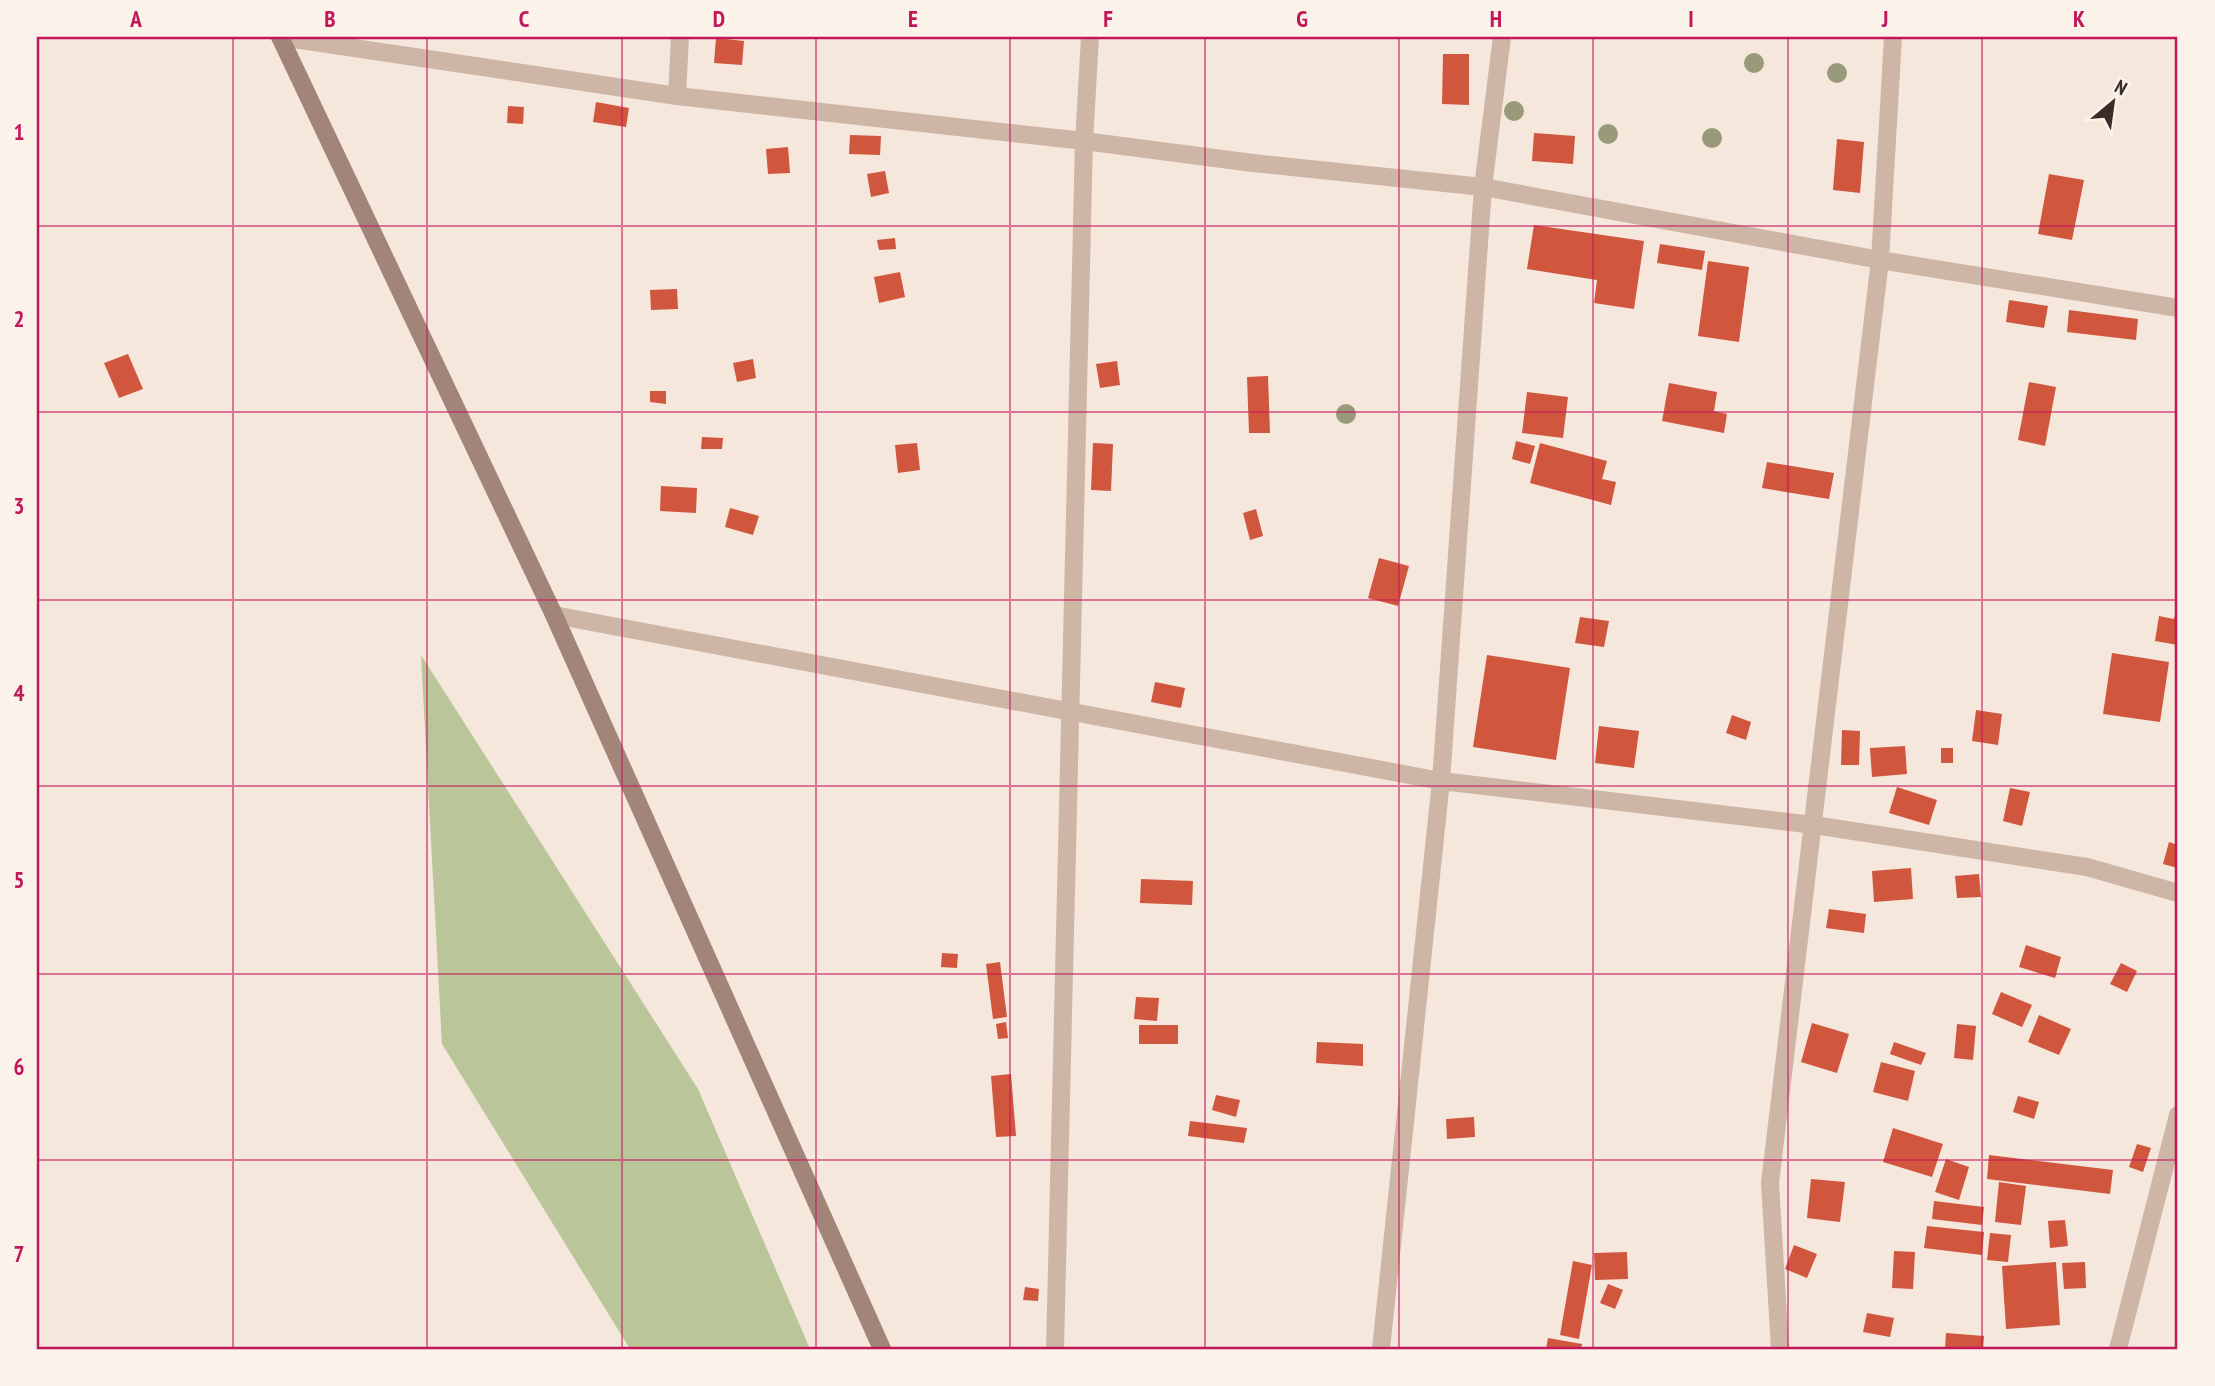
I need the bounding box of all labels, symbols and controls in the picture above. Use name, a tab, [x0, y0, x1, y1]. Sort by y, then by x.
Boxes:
text: A	[129, 4, 142, 33]
text: B	[324, 4, 336, 33]
text: C	[519, 4, 530, 33]
text: D	[713, 4, 725, 33]
text: E	[908, 4, 918, 33]
text: F	[1103, 4, 1113, 33]
text: G	[1296, 4, 1308, 33]
text: H	[1490, 4, 1502, 33]
text: I	[1688, 4, 1694, 33]
text: J	[1881, 4, 1888, 33]
text: K	[2073, 4, 2085, 33]
north arrow	[2078, 66, 2148, 136]
text: N	[2111, 74, 2132, 100]
text: 1	[14, 117, 25, 146]
text: 2	[14, 304, 25, 333]
text: 3	[14, 491, 25, 520]
text: 4	[14, 678, 25, 707]
text: 5	[14, 865, 25, 894]
text: 6	[14, 1052, 25, 1081]
text: 7	[14, 1239, 25, 1268]

